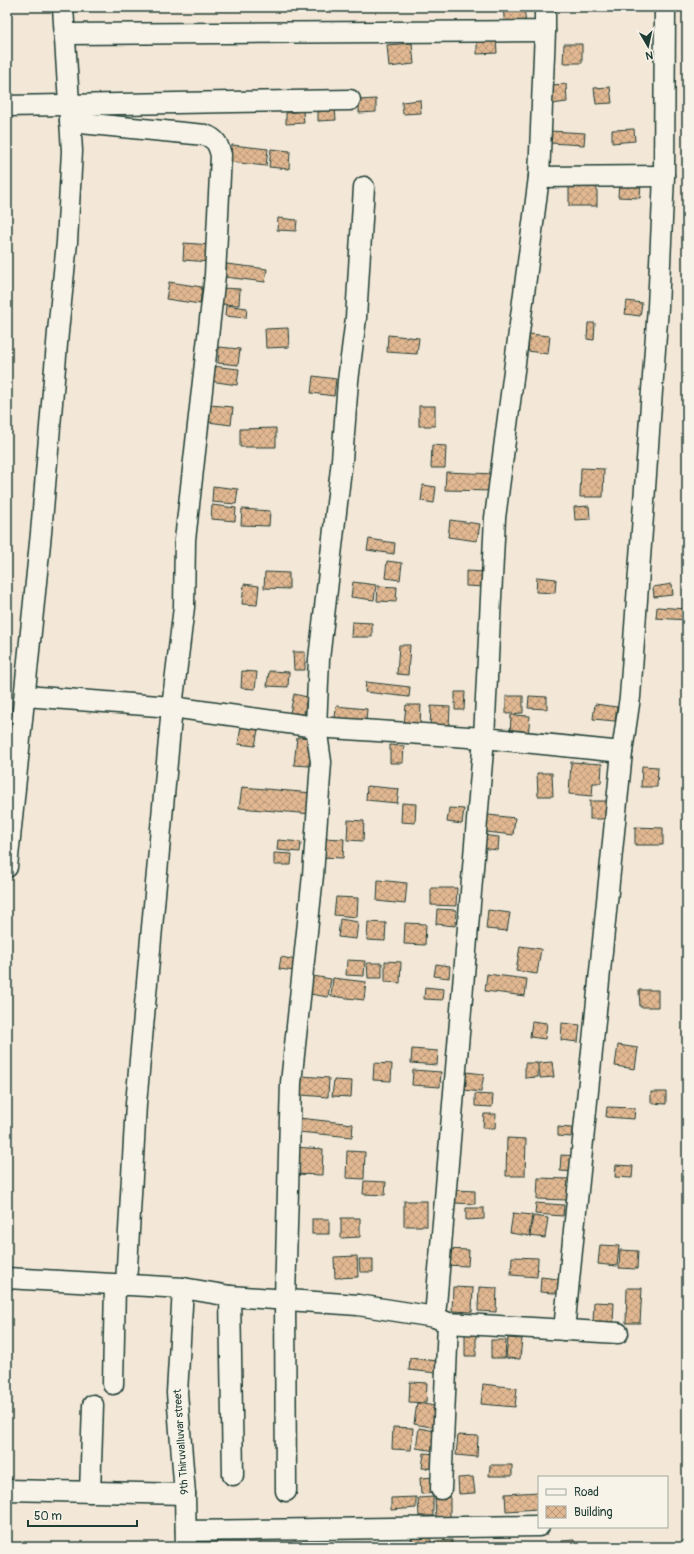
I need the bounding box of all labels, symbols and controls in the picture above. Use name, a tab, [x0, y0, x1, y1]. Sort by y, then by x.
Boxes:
north arrow	[628, 26, 668, 66]
text: N	[644, 48, 654, 62]
street label: 9th Thiruvalluvar street	[171, 1388, 191, 1495]
legend	[538, 1476, 668, 1528]
text: Road	[574, 1485, 599, 1500]
scale bar	[28, 1502, 137, 1528]
text: Building	[574, 1505, 613, 1520]
text: 50 m	[34, 1509, 62, 1524]

